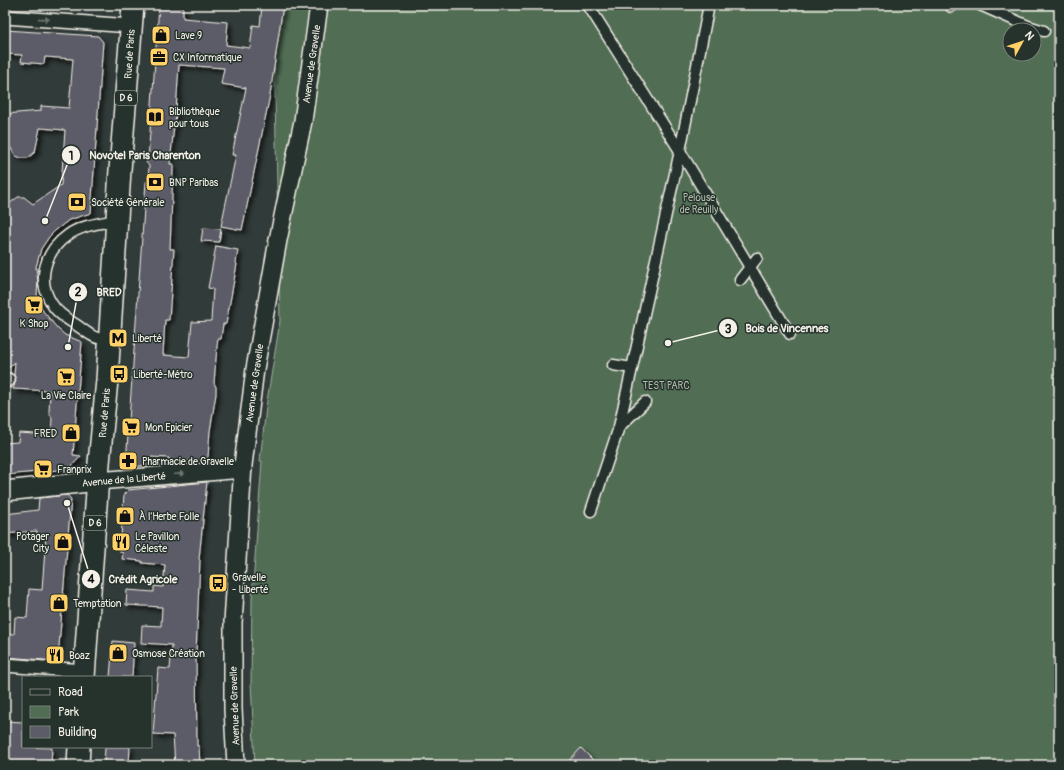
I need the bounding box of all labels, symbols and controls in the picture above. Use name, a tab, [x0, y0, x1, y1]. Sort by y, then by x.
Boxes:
one-way arrow	[38, 16, 50, 23]
north arrow	[1002, 22, 1042, 62]
shop icon: Lave 9	[150, 24, 172, 46]
street label: Avenue de Gravelle	[301, 24, 323, 104]
street label: Rue de Paris	[122, 28, 138, 79]
text: N	[1022, 29, 1037, 43]
place label: Lave 9	[175, 30, 202, 42]
office icon: CX Informatique	[148, 46, 170, 68]
place label: CX Informatique	[173, 52, 242, 64]
road number: D 6	[115, 91, 137, 105]
library icon: Bibliothèque pour tous	[144, 106, 166, 128]
place label: Bibliothèque pour tous	[169, 106, 220, 130]
callout: Novotel Paris Charenton	[61, 144, 209, 167]
text: 1	[69, 149, 73, 164]
text: Novotel Paris Charenton	[89, 149, 201, 162]
bank icon: BNP Paribas	[144, 171, 166, 193]
place label: BNP Paribas	[169, 177, 219, 189]
bank icon: Société Générale	[66, 191, 88, 213]
park label: Pelouse de Reuilly	[680, 192, 719, 216]
place label: Société Générale	[91, 197, 164, 209]
callout: BRED	[68, 281, 129, 304]
text: 2	[75, 285, 82, 300]
text: BRED	[96, 286, 122, 299]
supermarket icon: K Shop	[23, 294, 45, 316]
callout: Bois de Vincennes	[718, 317, 836, 340]
place label: K Shop	[20, 318, 49, 330]
text: 3	[725, 322, 732, 337]
text: Bois de Vincennes	[746, 322, 829, 335]
metro station icon: Liberté	[107, 327, 129, 349]
place label: Liberté	[132, 333, 162, 345]
street label: Avenue de Gravelle	[244, 343, 266, 423]
bus stop icon: Liberté-Métro	[108, 363, 130, 385]
supermarket icon: La Vie Claire	[55, 366, 77, 388]
place label: Liberté-Métro	[133, 369, 193, 381]
park label: TEST PARC	[642, 380, 690, 392]
street label: Rue de Paris	[97, 387, 113, 438]
place label: La Vie Claire	[41, 390, 91, 402]
supermarket icon: Mon Epicier	[120, 416, 142, 438]
shop icon: FRED	[60, 422, 82, 444]
place label: Mon Epicier	[145, 422, 193, 434]
place label: FRED	[34, 428, 57, 440]
pharmacy icon: Pharmacie de Gravelle	[117, 450, 139, 472]
place label: Pharmacie de Gravelle	[142, 456, 234, 468]
supermarket icon: Franprix	[32, 458, 54, 480]
place label: Franprix	[57, 464, 92, 476]
street label: Avenue de la Liberté	[82, 470, 167, 490]
one-way arrow	[173, 471, 185, 478]
shop icon: À l'Herbe Folle	[114, 505, 136, 527]
place label: À l'Herbe Folle	[139, 510, 199, 523]
road number: D 6	[84, 516, 106, 530]
place label: Potager City	[16, 531, 50, 555]
shop icon: Potager City	[52, 531, 74, 553]
restaurant icon: Le Pavillon Céleste	[110, 531, 132, 553]
place label: Le Pavillon Céleste	[135, 531, 180, 555]
callout: Crédit Agricole	[81, 567, 186, 590]
text: 4	[87, 572, 95, 587]
bus stop icon: Gravelle - Liberté	[207, 572, 229, 594]
place label: Gravelle - Liberté	[232, 572, 269, 596]
text: Crédit Agricole	[109, 573, 178, 586]
shop icon: Temptation	[48, 592, 70, 614]
place label: Temptation	[73, 598, 122, 610]
shop icon: Osmose Création	[107, 642, 129, 664]
restaurant icon: Boaz	[44, 644, 66, 666]
place label: Osmose Création	[132, 648, 205, 660]
place label: Boaz	[69, 650, 90, 662]
street label: Avenue de Gravelle	[228, 666, 242, 746]
legend	[22, 676, 152, 748]
text: Road	[58, 685, 83, 700]
text: Park	[58, 705, 79, 720]
text: Building	[58, 725, 97, 740]

